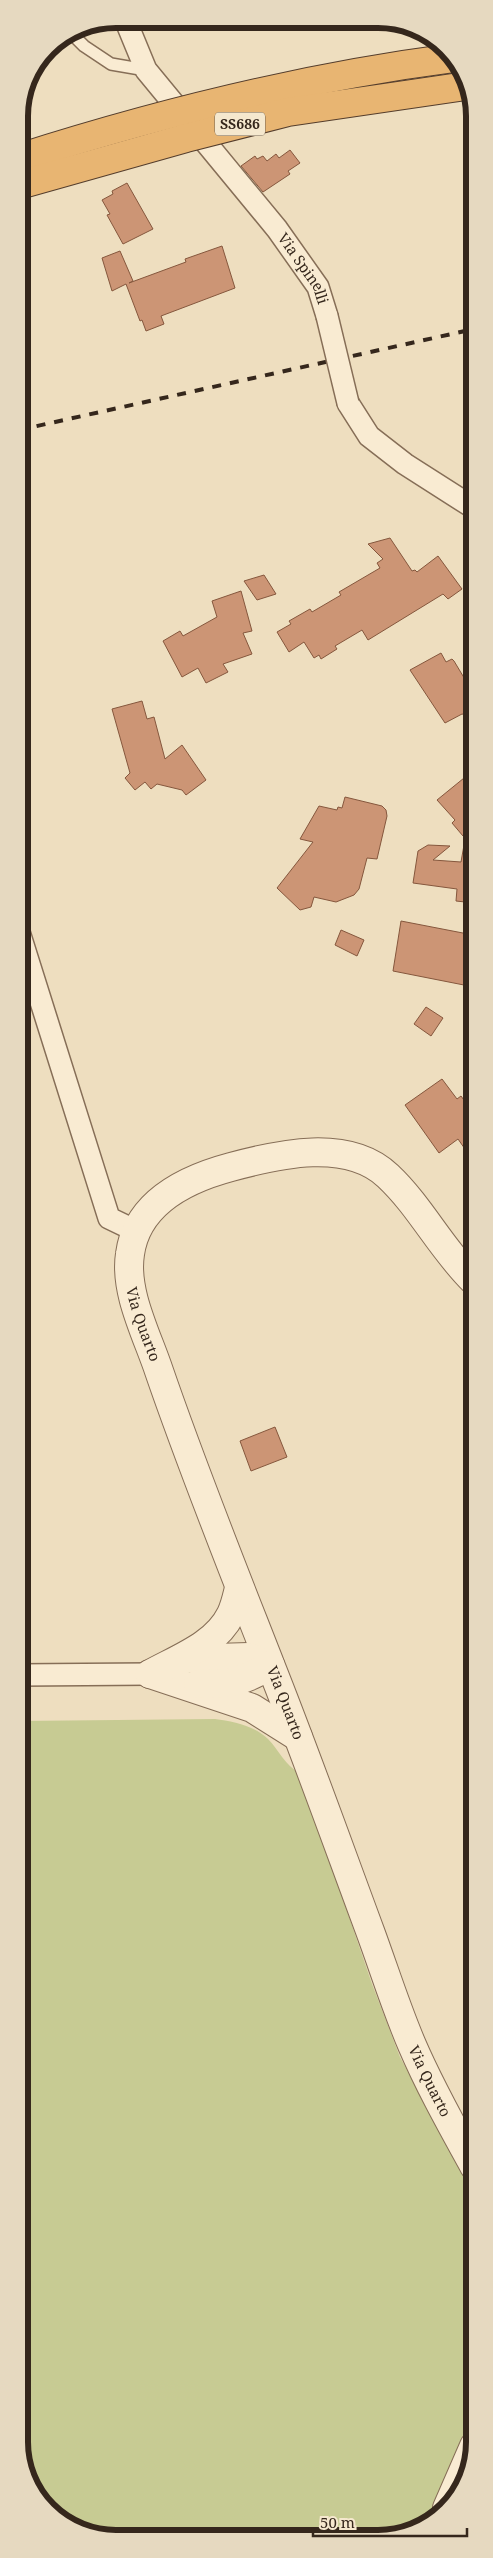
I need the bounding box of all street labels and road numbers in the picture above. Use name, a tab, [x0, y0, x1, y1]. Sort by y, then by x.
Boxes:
road number: SS686	[215, 112, 265, 136]
street label: Via Spinelli	[274, 228, 334, 307]
street label: Via Quarto	[122, 1285, 166, 1364]
street label: Via Quarto	[263, 1663, 309, 1742]
street label: Via Quarto	[404, 2042, 456, 2120]

